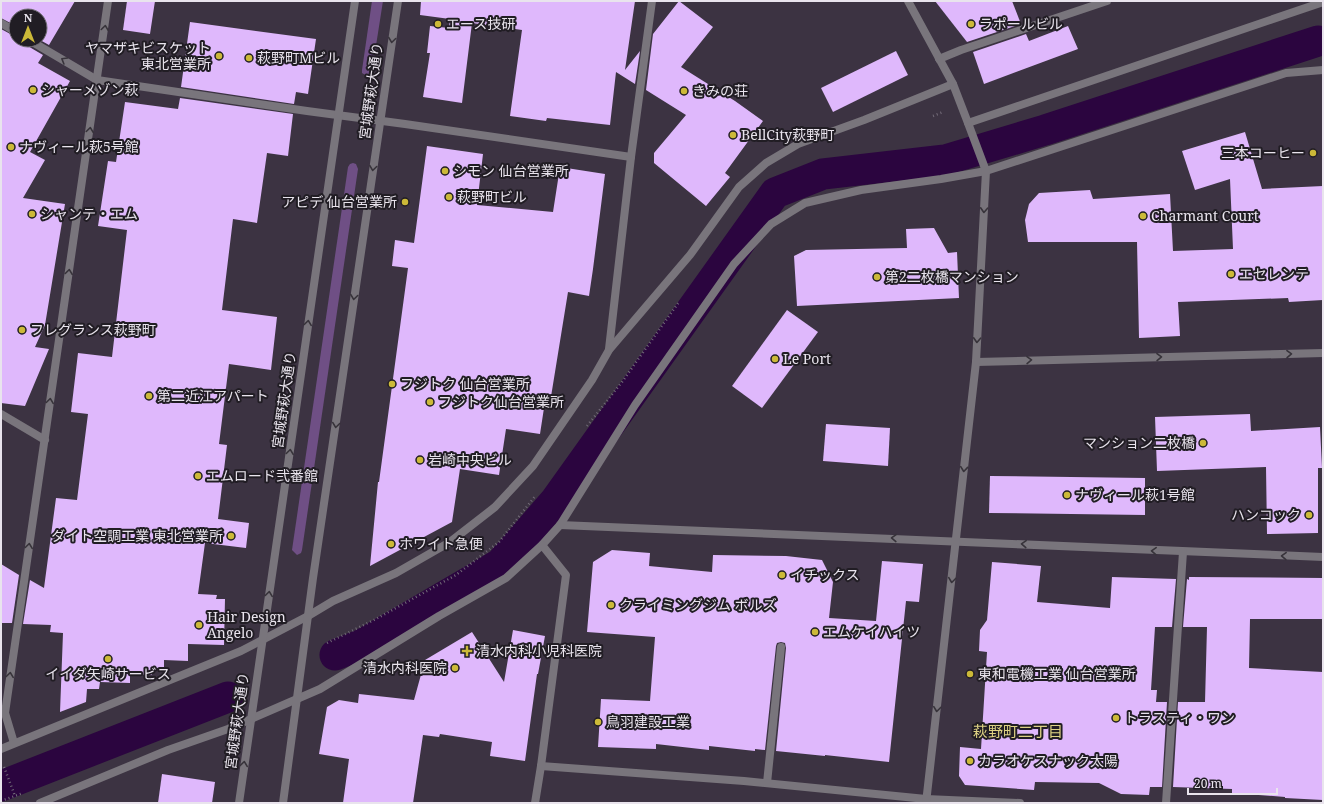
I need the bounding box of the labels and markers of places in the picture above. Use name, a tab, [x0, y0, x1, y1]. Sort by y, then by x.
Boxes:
place label: エース技研	[446, 14, 515, 33]
place label: ラポールビル	[979, 14, 1063, 33]
marker: エース技研	[433, 19, 443, 29]
marker: ラポールビル	[966, 19, 976, 29]
place label: ヤマザキビスケット 東北営業所	[85, 38, 211, 73]
place label: 萩野町Mビル	[257, 48, 340, 67]
marker: ヤマザキビスケット 東北営業所	[214, 51, 224, 61]
marker: 萩野町Mビル	[244, 53, 254, 63]
place label: シャーメゾン萩	[41, 80, 138, 99]
place label: きみの荘	[692, 81, 748, 100]
marker: シャーメゾン萩	[28, 85, 38, 95]
marker: きみの荘	[679, 86, 689, 96]
place label: BellCity萩野町	[741, 125, 834, 144]
marker: BellCity萩野町	[728, 130, 738, 140]
place label: ナヴィール萩5号館	[19, 137, 139, 156]
marker: ナヴィール萩5号館	[6, 142, 16, 152]
place label: 三本コーヒー	[1221, 143, 1305, 162]
marker: 三本コーヒー	[1308, 148, 1318, 158]
place label: シモン 仙台営業所	[453, 161, 569, 180]
marker: シモン 仙台営業所	[440, 166, 450, 176]
place label: 萩野町ビル	[457, 187, 527, 206]
place label: アピデ 仙台営業所	[281, 192, 397, 211]
marker: 萩野町ビル	[444, 192, 454, 202]
marker: アピデ 仙台営業所	[400, 197, 410, 207]
place label: シャンテ・エム	[40, 204, 138, 223]
place label: Charmant Court	[1151, 206, 1259, 225]
marker: シャンテ・エム	[27, 209, 37, 219]
marker: Charmant Court	[1138, 211, 1148, 221]
place label: エセレンテ	[1239, 264, 1309, 283]
place label: 第2二枚橋マンション	[885, 267, 1019, 286]
marker: エセレンテ	[1226, 269, 1236, 279]
marker: 第2二枚橋マンション	[872, 272, 882, 282]
place label: フレグランス萩野町	[30, 320, 156, 339]
marker: フレグランス萩野町	[17, 325, 27, 335]
place label: Le Port	[783, 349, 831, 368]
marker: Le Port	[770, 354, 780, 364]
place label: フジトク 仙台営業所	[400, 374, 530, 393]
marker: フジトク 仙台営業所	[387, 379, 397, 389]
place label: 第二近江アパート	[157, 386, 269, 405]
marker: 第二近江アパート	[144, 391, 154, 401]
place label: フジトク仙台営業所	[438, 392, 564, 411]
marker: フジトク仙台営業所	[425, 397, 435, 407]
place label: マンション二枚橋	[1083, 433, 1195, 452]
marker: マンション二枚橋	[1198, 438, 1208, 448]
place label: 岩崎中央ビル	[428, 450, 512, 469]
marker: 岩崎中央ビル	[415, 455, 425, 465]
place label: エムロード弐番館	[206, 466, 318, 485]
marker: エムロード弐番館	[193, 471, 203, 481]
place label: ナヴィール萩1号館	[1075, 485, 1195, 504]
marker: ナヴィール萩1号館	[1062, 490, 1072, 500]
place label: ハンコック	[1231, 505, 1301, 524]
marker: ハンコック	[1304, 510, 1314, 520]
place label: ダイト空調工業 東北営業所	[51, 526, 223, 545]
marker: ダイト空調工業 東北営業所	[226, 531, 236, 541]
place label: ホワイト急便	[399, 534, 483, 553]
marker: ホワイト急便	[386, 539, 396, 549]
place label: イチックス	[790, 565, 860, 584]
marker: イチックス	[777, 570, 787, 580]
place label: クライミングジム ボルズ	[619, 595, 777, 614]
marker: クライミングジム ボルズ	[606, 600, 616, 610]
place label: Hair Design Angelo	[207, 607, 286, 642]
marker: Hair Design Angelo	[194, 620, 204, 630]
place label: エムケイハイツ	[823, 622, 920, 641]
marker: エムケイハイツ	[810, 627, 820, 637]
place label: 清水内科小児科医院	[476, 641, 602, 660]
marker: 清水内科小児科医院	[461, 645, 473, 657]
marker: イイダ矢崎サービス	[103, 654, 113, 664]
place label: 清水内科医院	[363, 658, 447, 677]
marker: 清水内科医院	[450, 663, 460, 673]
place label: イイダ矢崎サービス	[45, 664, 171, 683]
place label: 東和電機工業 仙台営業所	[978, 664, 1136, 683]
marker: 東和電機工業 仙台営業所	[965, 669, 975, 679]
place label: トラスティ・ワン	[1124, 708, 1235, 727]
place label: 鳥羽建設工業	[606, 712, 690, 731]
marker: トラスティ・ワン	[1111, 713, 1121, 723]
marker: 鳥羽建設工業	[593, 717, 603, 727]
place label: カラオケスナック太陽	[978, 751, 1118, 770]
marker: カラオケスナック太陽	[965, 756, 975, 766]

